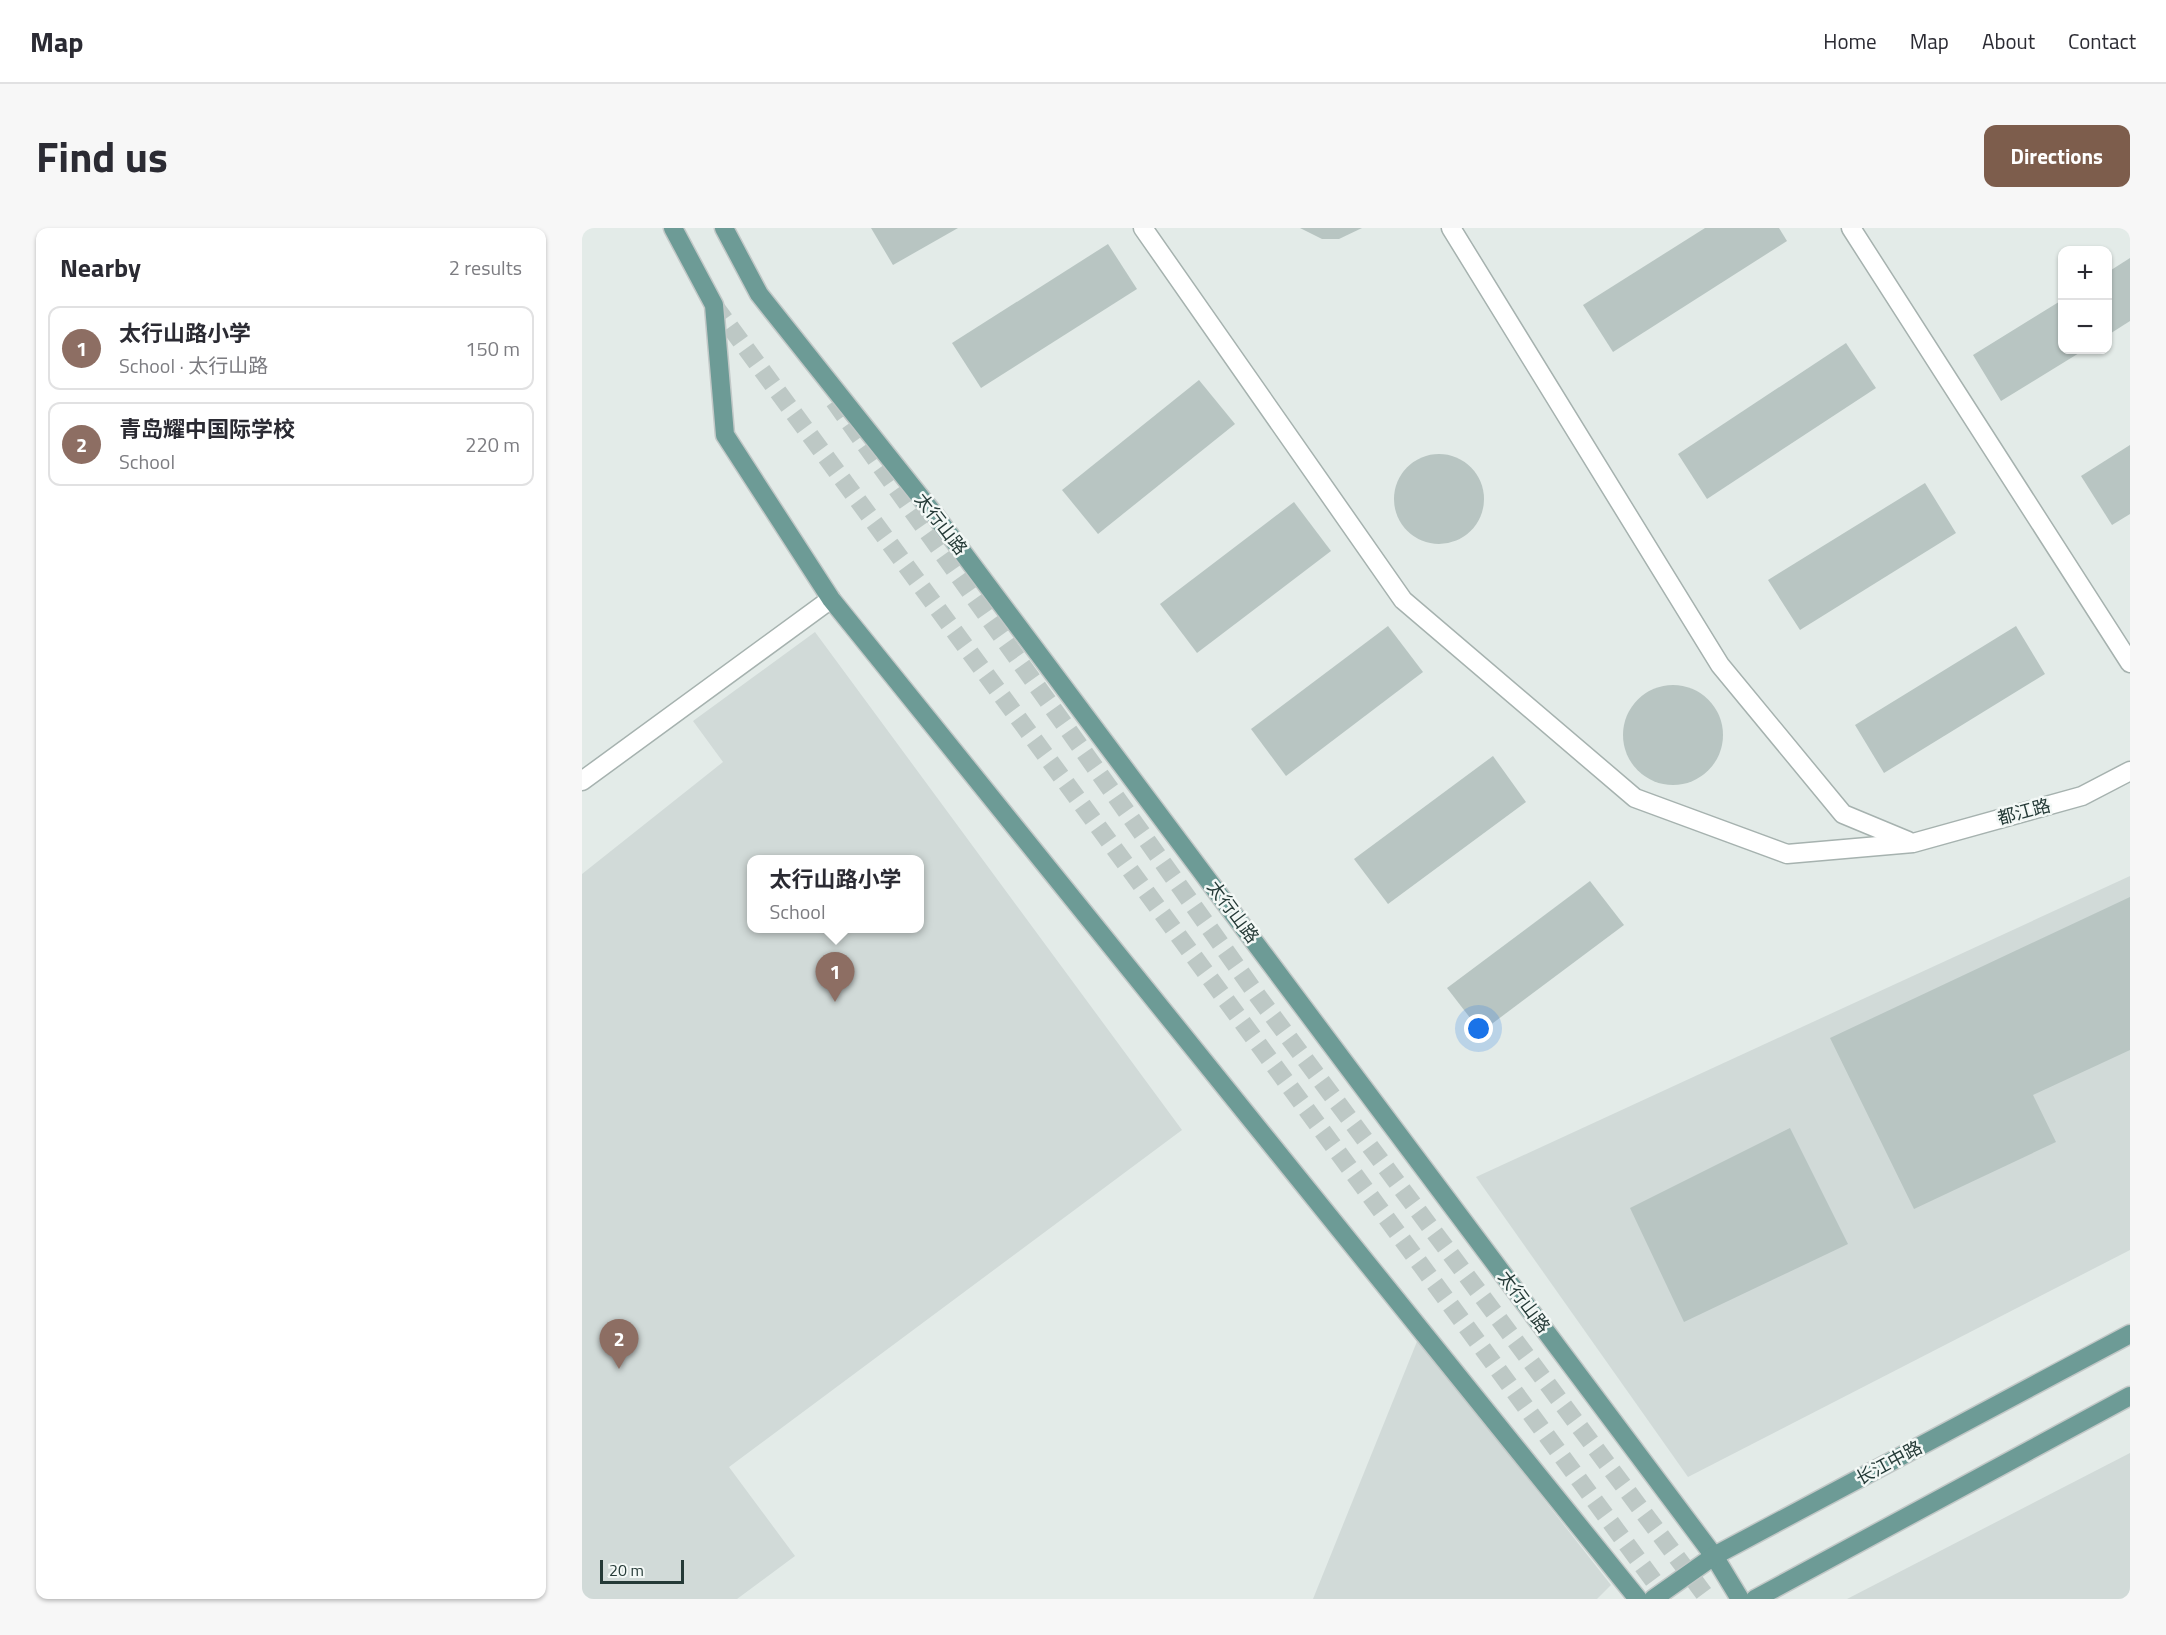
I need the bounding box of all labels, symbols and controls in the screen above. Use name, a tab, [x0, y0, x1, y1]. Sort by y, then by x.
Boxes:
text: Map	[30, 20, 84, 63]
text: Home	[1823, 25, 1877, 57]
text: Map	[1910, 25, 1949, 57]
text: About	[1982, 25, 2035, 57]
text: Contact	[2068, 25, 2136, 57]
text: Find us	[36, 124, 168, 188]
button: Directions	[1984, 125, 2130, 187]
map controls	[2058, 246, 2112, 354]
button: +	[2058, 246, 2112, 300]
text: Nearby	[60, 248, 141, 287]
text: 2 results	[449, 252, 522, 283]
button: −	[2058, 300, 2112, 354]
text: 太行山路小学	[119, 316, 251, 350]
text: 1	[76, 333, 87, 364]
text: 150 m	[465, 333, 520, 364]
text: School · 太行山路	[119, 350, 268, 381]
text: 青岛耀中国际学校	[119, 412, 295, 446]
text: 2	[76, 429, 87, 460]
text: 220 m	[465, 429, 520, 460]
text: School	[119, 446, 175, 477]
street label: 太行山路	[909, 487, 974, 560]
street label: 都江路	[1994, 791, 2053, 832]
popup	[747, 855, 924, 933]
text: 太行山路小学	[769, 862, 902, 896]
street label: 太行山路	[1201, 875, 1266, 949]
text: School	[769, 896, 826, 927]
pin: 1	[816, 952, 854, 1002]
your location	[1464, 1014, 1493, 1043]
street label: 太行山路	[1492, 1265, 1557, 1339]
pin: 2	[600, 1320, 639, 1369]
street label: 长江中路	[1851, 1434, 1927, 1491]
scale bar	[600, 1557, 684, 1584]
text: 20 m	[609, 1558, 644, 1582]

